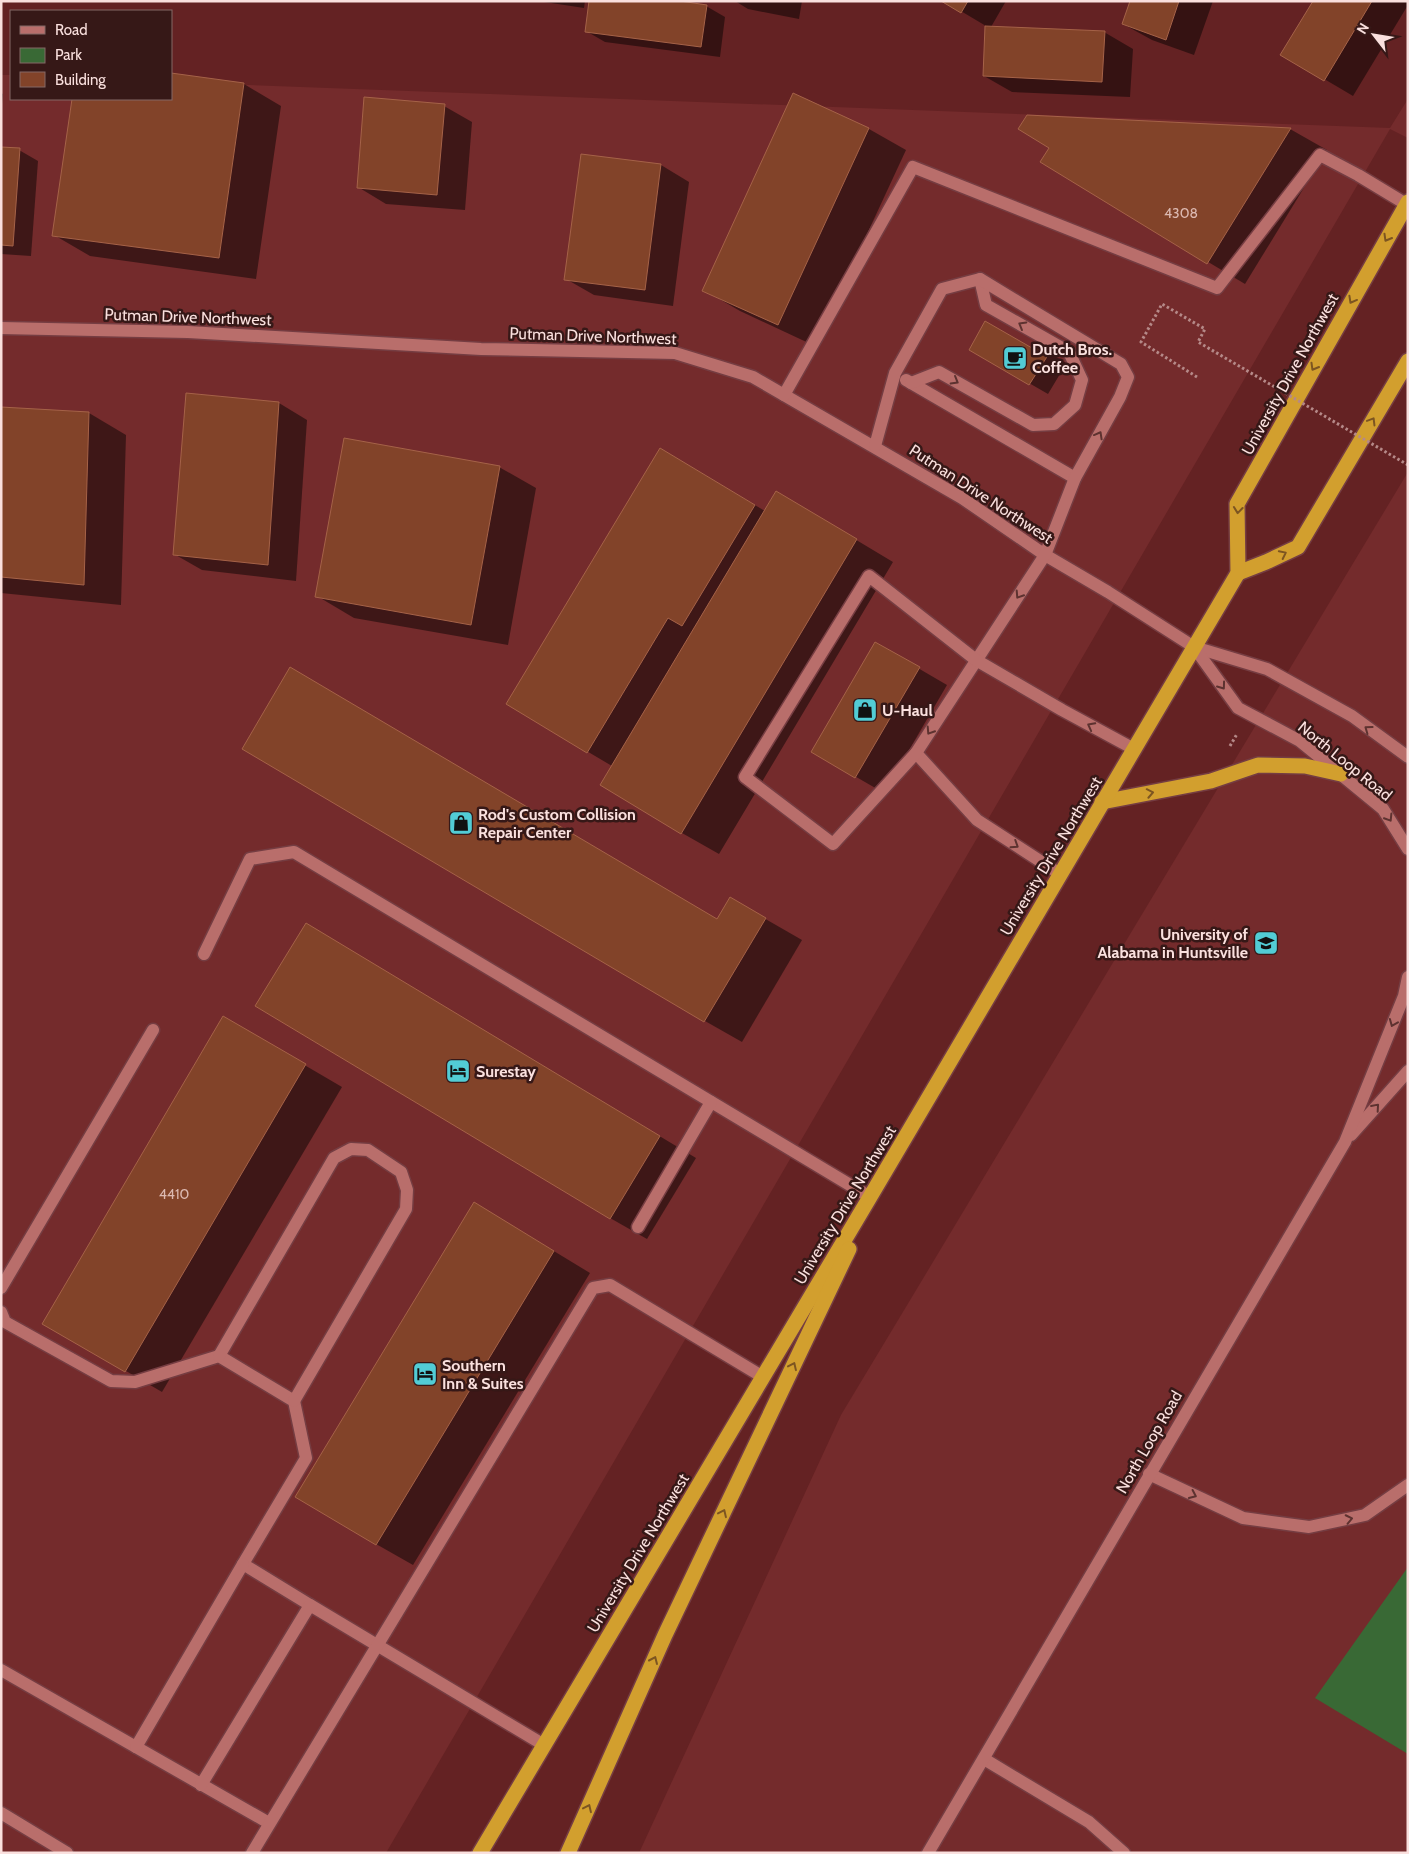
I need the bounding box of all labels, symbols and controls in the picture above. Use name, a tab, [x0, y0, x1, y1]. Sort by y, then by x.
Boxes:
legend	[10, 10, 172, 100]
north arrow	[1349, 10, 1399, 60]
text: N	[1353, 19, 1373, 37]
text: Road	[55, 21, 88, 39]
text: Park	[55, 46, 82, 64]
text: Building	[55, 71, 106, 89]
house number: 4308	[1164, 204, 1198, 222]
one-way arrow	[1383, 233, 1393, 242]
street label: University Drive Northwest	[1238, 289, 1343, 458]
one-way arrow	[1349, 294, 1359, 303]
street label: Putman Drive Northwest	[104, 305, 272, 329]
one-way arrow	[1018, 322, 1027, 332]
street label: Putman Drive Northwest	[509, 324, 677, 348]
place label: Dutch Bros. Coffee	[1032, 340, 1112, 377]
cafe icon: Dutch Bros. Coffee	[1002, 345, 1028, 371]
one-way arrow	[1311, 362, 1321, 371]
one-way arrow	[950, 375, 959, 385]
one-way arrow	[1366, 418, 1376, 427]
one-way arrow	[1093, 432, 1103, 441]
street label: Putman Drive Northwest	[906, 441, 1057, 548]
one-way arrow	[1232, 506, 1243, 514]
one-way arrow	[1278, 550, 1287, 560]
one-way arrow	[1015, 590, 1025, 599]
one-way arrow	[1216, 681, 1226, 690]
shop icon: U-Haul	[852, 697, 878, 723]
place label: U-Haul	[882, 701, 933, 720]
street label: North Loop Road	[1294, 717, 1396, 805]
one-way arrow	[1087, 722, 1096, 732]
one-way arrow	[927, 726, 936, 735]
one-way arrow	[1365, 726, 1374, 734]
street label: University Drive Northwest	[996, 773, 1106, 939]
one-way arrow	[1146, 788, 1155, 799]
place label: Rod's Custom Collision Repair Center	[478, 805, 636, 842]
shop icon: Rod's Custom Collision Repair Center	[448, 810, 474, 836]
one-way arrow	[1382, 813, 1392, 822]
one-way arrow	[1010, 839, 1019, 848]
place label: University of Alabama in Huntsville	[1097, 925, 1249, 962]
school or university icon: University of Alabama in Huntsville	[1253, 930, 1279, 956]
one-way arrow	[1388, 1018, 1399, 1027]
hotel icon: Surestay	[445, 1058, 471, 1084]
place label: Surestay	[476, 1062, 536, 1081]
one-way arrow	[1370, 1103, 1379, 1112]
street label: University Drive Northwest	[790, 1122, 900, 1288]
house number: 4410	[159, 1185, 189, 1203]
place label: Southern Inn & Suites	[442, 1356, 524, 1393]
hotel icon: Southern Inn & Suites	[412, 1361, 438, 1387]
one-way arrow	[787, 1362, 798, 1371]
street label: North Loop Road	[1112, 1387, 1186, 1497]
street label: University Drive Northwest	[583, 1470, 693, 1636]
one-way arrow	[1188, 1488, 1197, 1499]
one-way arrow	[717, 1509, 728, 1518]
one-way arrow	[1344, 1514, 1353, 1525]
one-way arrow	[648, 1656, 659, 1665]
one-way arrow	[582, 1804, 593, 1813]

